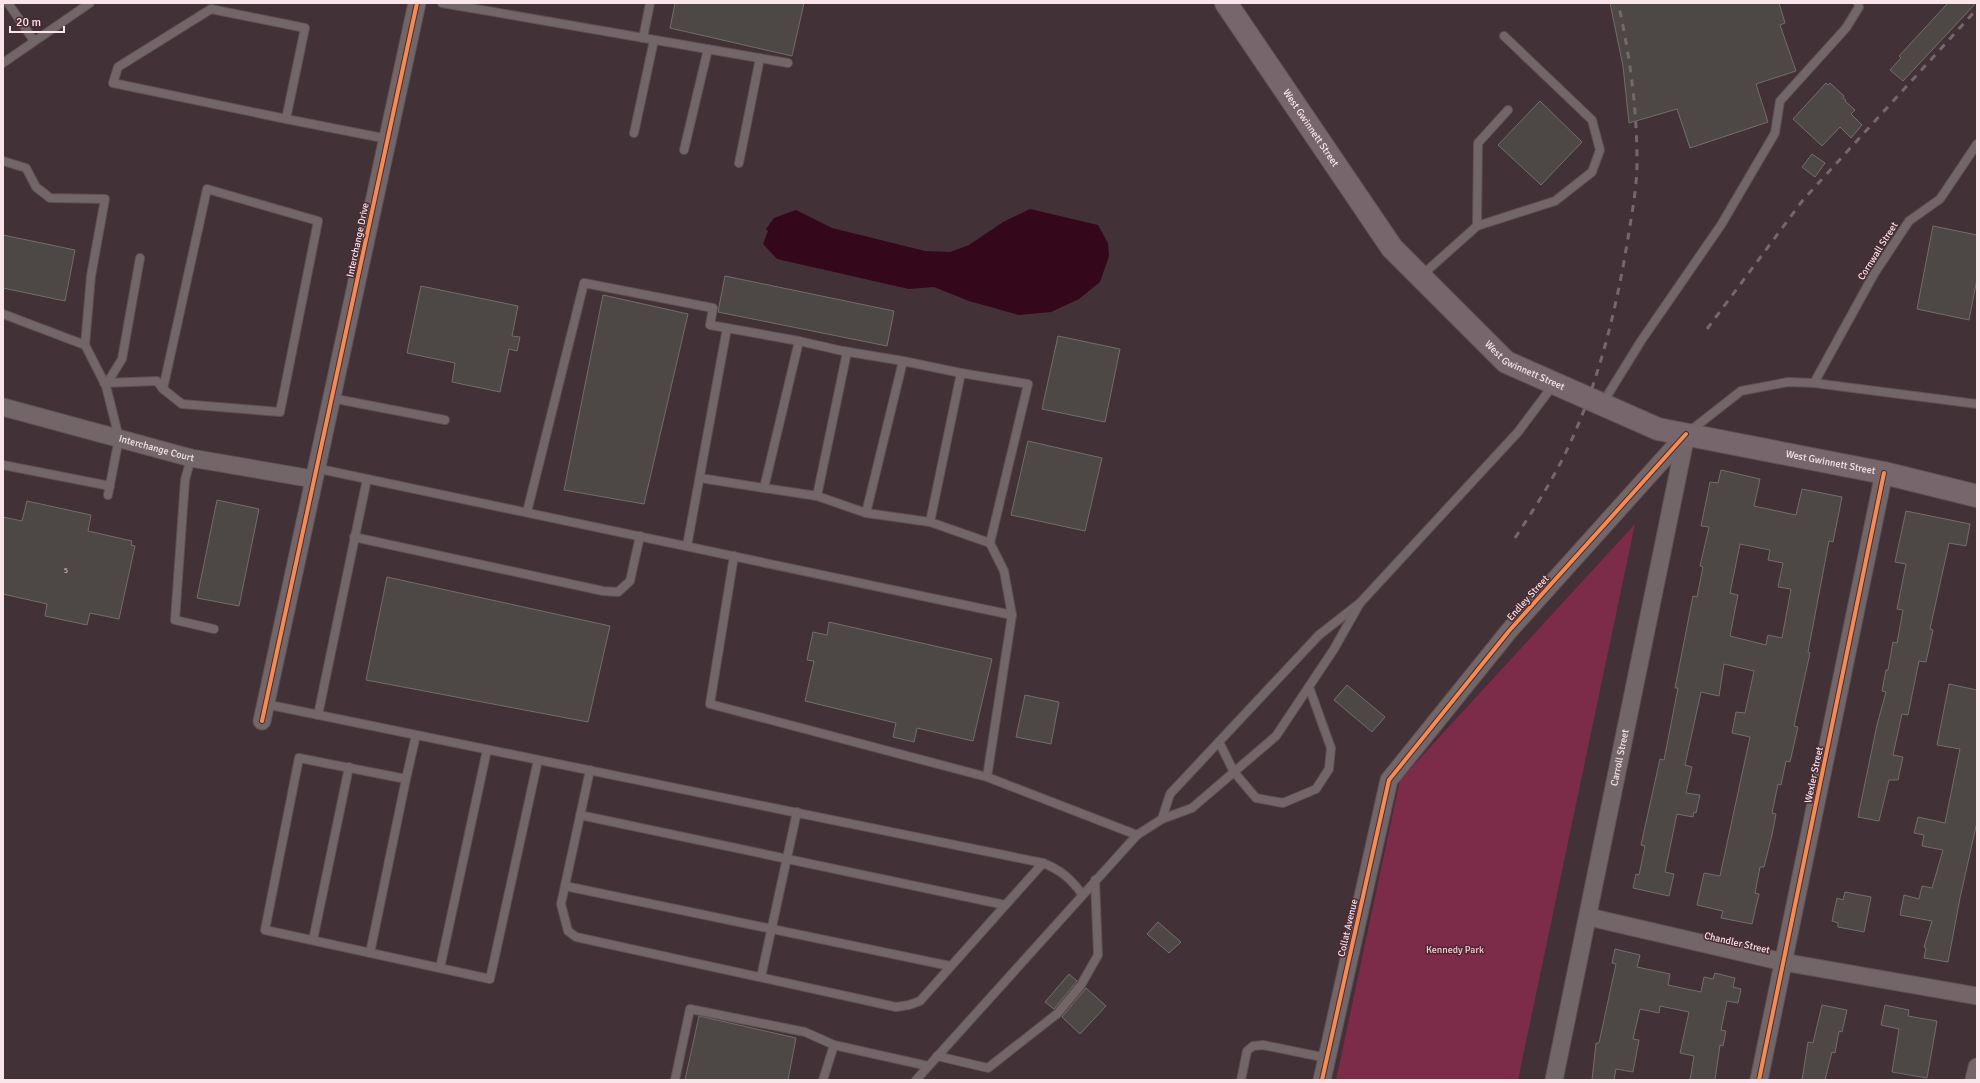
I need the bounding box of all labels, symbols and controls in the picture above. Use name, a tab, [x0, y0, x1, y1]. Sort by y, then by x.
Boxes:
scale bar	[10, 8, 64, 34]
text: 20 m	[16, 15, 41, 30]
street label: West Gwinnett Street	[1280, 87, 1341, 169]
street label: Interchange Drive	[344, 202, 372, 278]
street label: Cornwall Street	[1855, 219, 1901, 282]
street label: West Gwinnett Street	[1482, 338, 1567, 393]
street label: Interchange Court	[117, 433, 195, 465]
street label: West Gwinnett Street	[1785, 448, 1877, 477]
house number: 5	[64, 565, 68, 575]
street label: Endley Street	[1504, 572, 1552, 623]
street label: Carroll Street	[1608, 728, 1632, 787]
street label: Wexler Street	[1802, 745, 1826, 804]
street label: Collat Avenue	[1336, 898, 1360, 958]
street label: Chandler Street	[1703, 930, 1772, 957]
park label: Kennedy Park	[1426, 944, 1484, 956]

